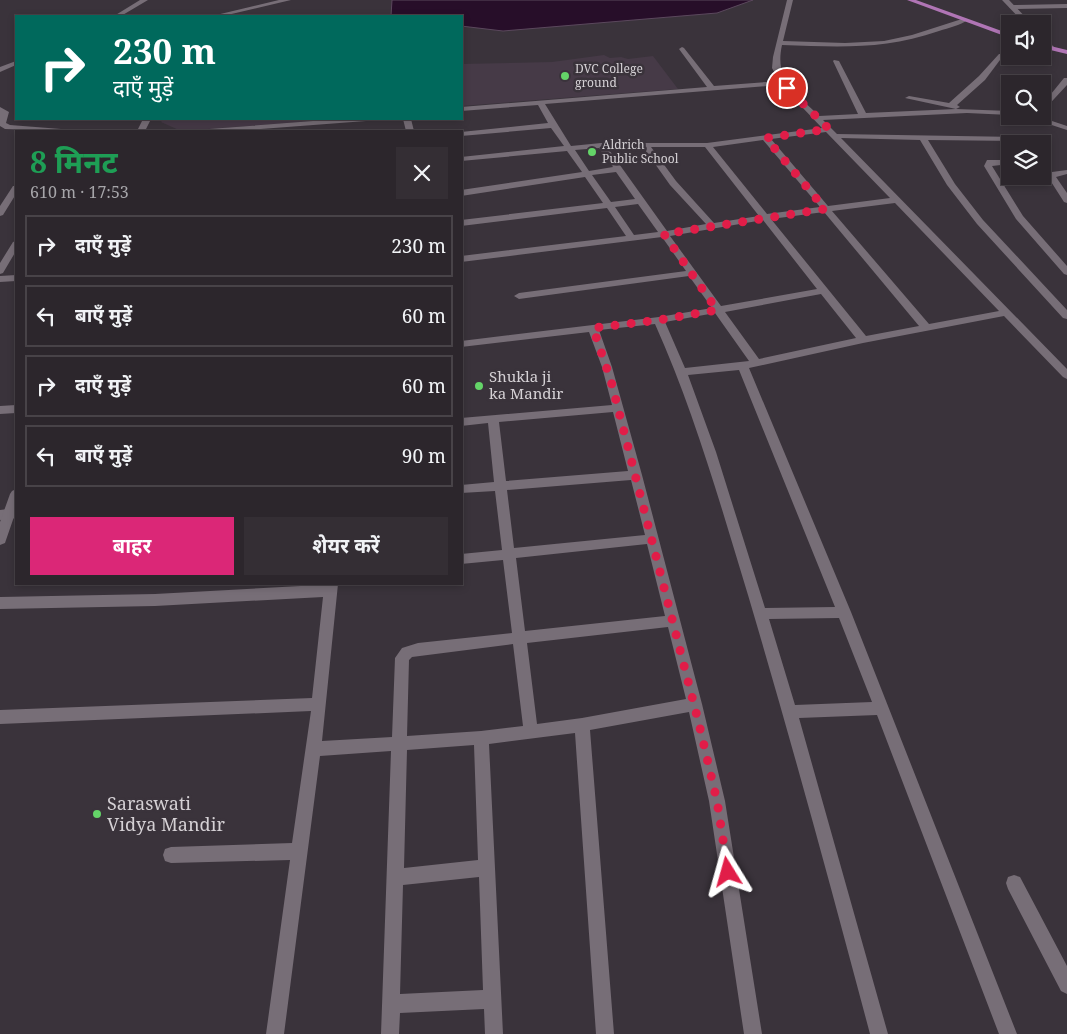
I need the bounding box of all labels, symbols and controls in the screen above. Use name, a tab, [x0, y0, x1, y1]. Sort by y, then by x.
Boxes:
map controls	[1001, 15, 1051, 185]
button: sound	[1001, 15, 1051, 65]
text: 230 m	[113, 27, 216, 74]
icon: right	[30, 35, 95, 100]
place label: DVC College ground	[575, 60, 643, 91]
pin	[766, 67, 808, 109]
marker: DVC College ground	[559, 70, 571, 82]
text: दाएँ मुड़ें	[113, 72, 173, 102]
icon: arrive	[773, 74, 801, 102]
button: search	[1001, 75, 1051, 125]
button: layers	[1001, 135, 1051, 185]
place label: Aldrich Public School	[602, 136, 679, 167]
text: 8 मिनट	[30, 141, 118, 182]
marker: Aldrich Public School	[586, 146, 598, 158]
button: close	[396, 147, 448, 199]
text: 610 m · 17:53	[30, 181, 129, 203]
icon: right	[32, 232, 60, 260]
text: दाएँ मुड़ें	[75, 232, 131, 258]
text: 230 m	[391, 233, 446, 259]
icon: left	[32, 302, 60, 330]
text: बाएँ मुड़ें	[75, 302, 132, 328]
text: 60 m	[402, 303, 446, 329]
place label: Shukla ji ka Mandir	[489, 366, 563, 403]
icon: right	[32, 372, 60, 400]
text: दाएँ मुड़ें	[75, 372, 131, 398]
text: 60 m	[402, 373, 446, 399]
marker: Shukla ji ka Mandir	[473, 380, 485, 392]
icon: left	[32, 442, 60, 470]
text: बाएँ मुड़ें	[75, 442, 132, 468]
text: 90 m	[402, 443, 446, 469]
button: बाहर	[30, 517, 234, 575]
button: शेयर करें	[244, 517, 448, 575]
place label: Saraswati Vidya Mandir	[107, 791, 225, 836]
marker: Saraswati Vidya Mandir	[91, 808, 103, 820]
position arrow	[701, 845, 753, 897]

